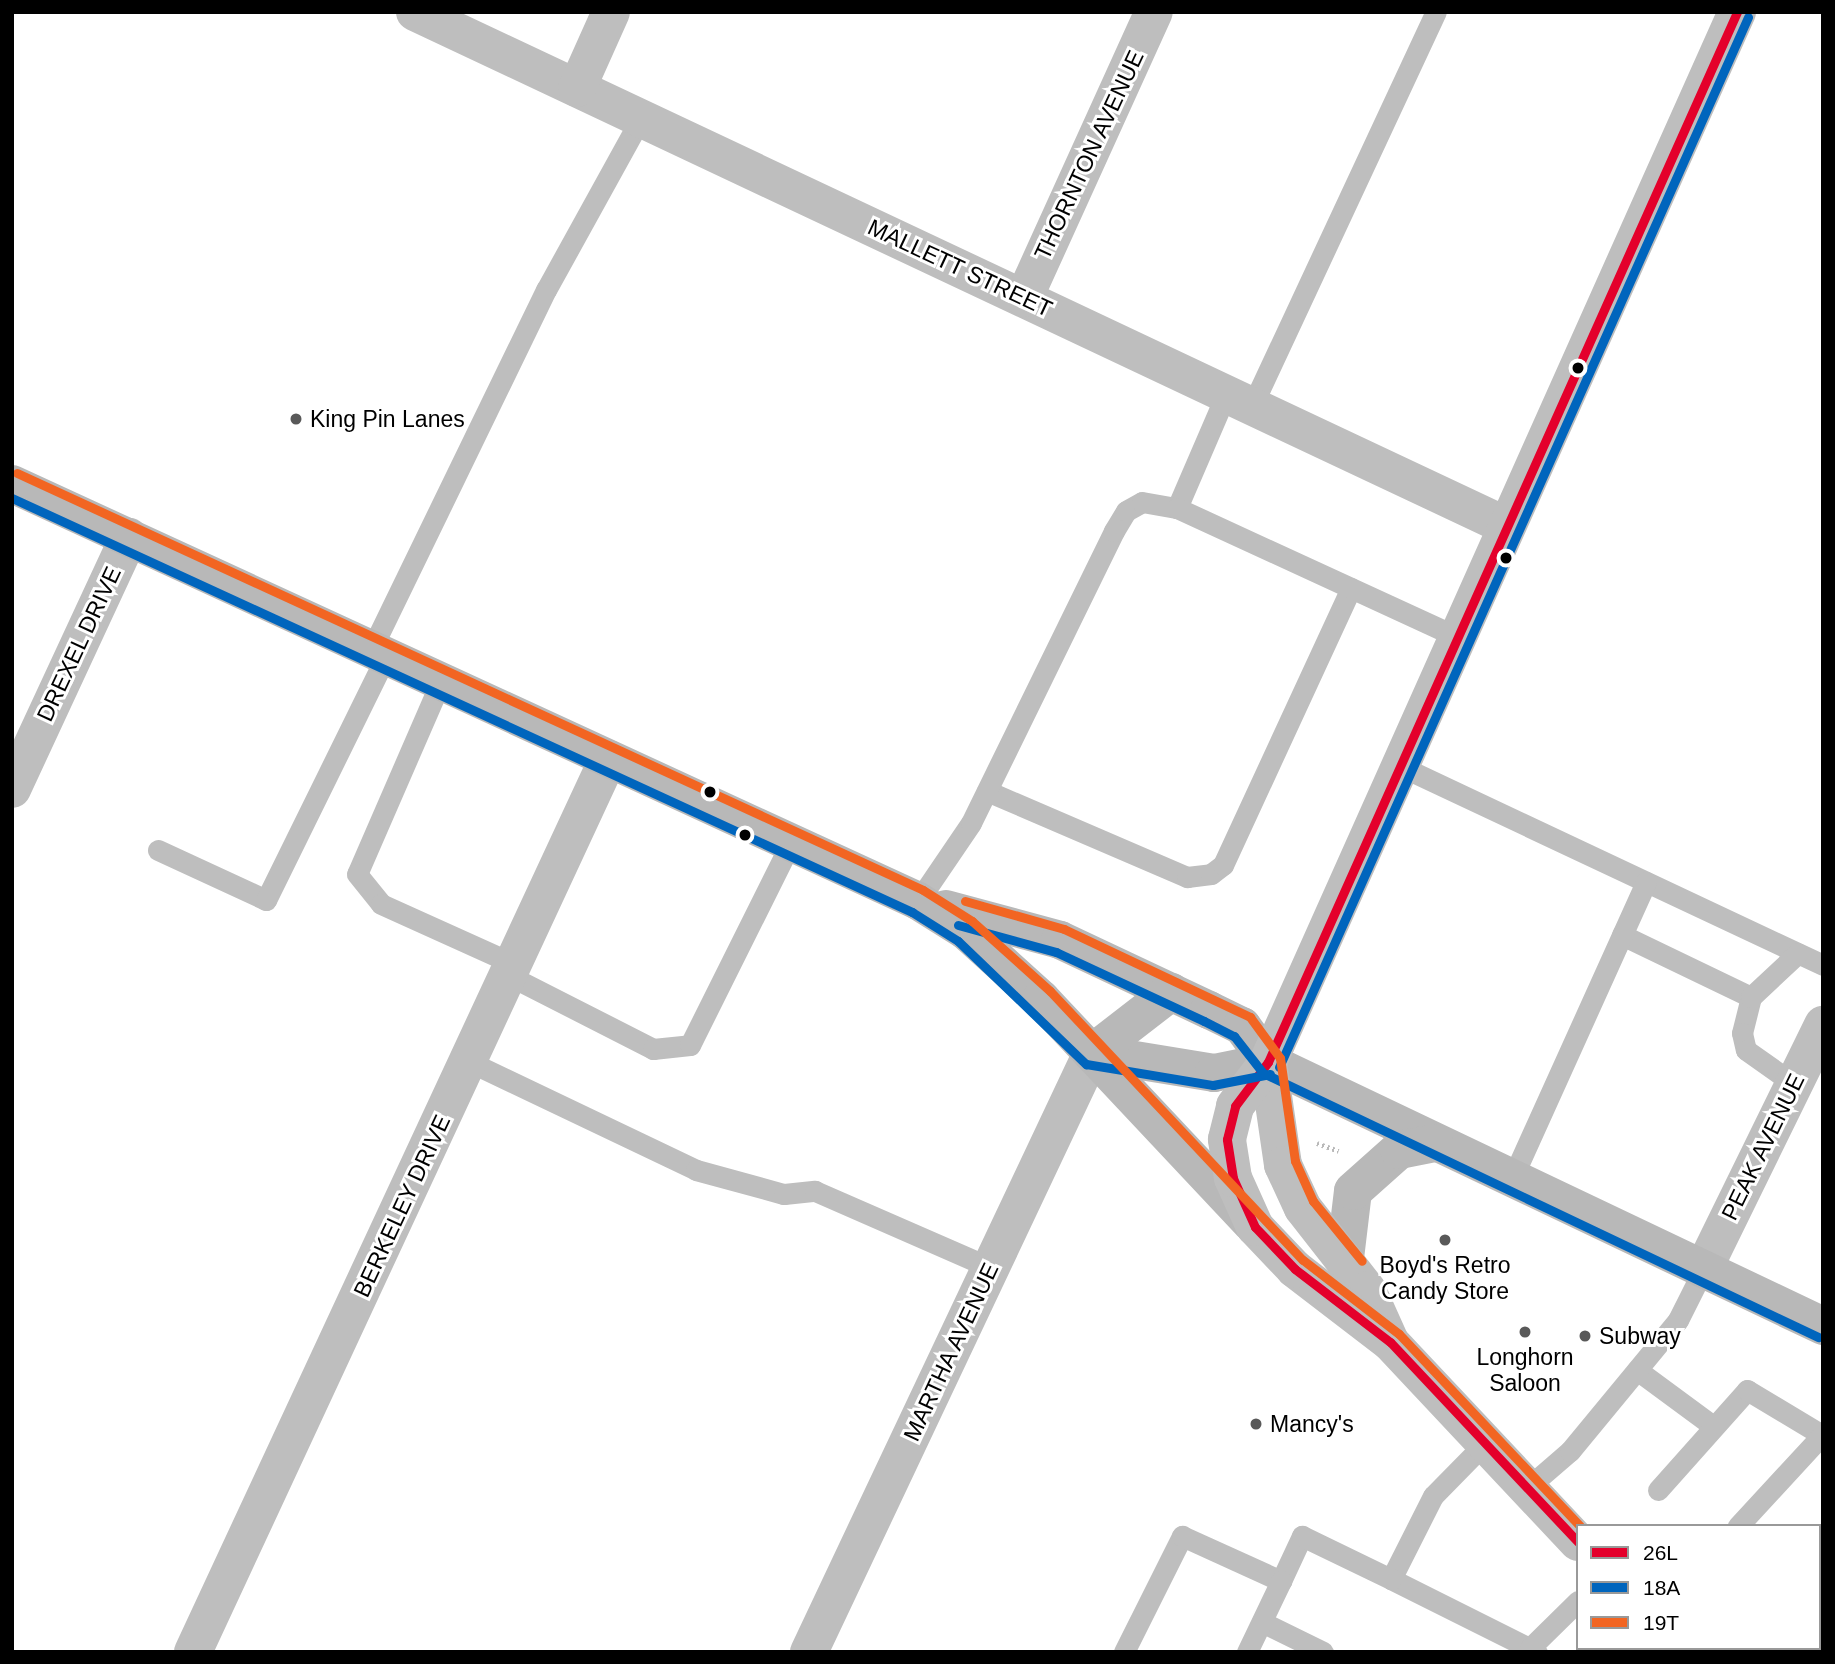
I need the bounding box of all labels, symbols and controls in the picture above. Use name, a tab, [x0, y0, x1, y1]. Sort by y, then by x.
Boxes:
street label: THORNTON AVENUE	[1028, 45, 1150, 265]
street label: MALLETT STREET	[863, 213, 1057, 323]
unlabelled marker	[1571, 361, 1585, 375]
place label: King Pin Lanes	[310, 405, 465, 433]
marker: King Pin Lanes	[288, 411, 304, 427]
unlabelled marker	[1499, 551, 1513, 565]
street label: DREXEL DRIVE	[31, 562, 127, 726]
unlabelled marker	[703, 785, 717, 799]
unlabelled marker	[738, 828, 752, 842]
street label: PEAK AVENUE	[1715, 1069, 1811, 1225]
street label: BERKELEY DRIVE	[348, 1110, 456, 1302]
marker: Boyd's Retro Candy Store	[1437, 1232, 1453, 1248]
place label: Boyd's Retro Candy Store	[1380, 1251, 1510, 1305]
street label: MARTHA AVENUE	[897, 1257, 1005, 1447]
place label: Subway	[1599, 1322, 1681, 1350]
marker: Longhorn Saloon	[1517, 1324, 1533, 1340]
marker: Subway	[1577, 1328, 1593, 1344]
place label: Longhorn Saloon	[1476, 1343, 1574, 1397]
place label: Mancy's	[1270, 1410, 1354, 1438]
marker: Mancy's	[1248, 1416, 1264, 1432]
legend	[1576, 1524, 1821, 1650]
text: 26L	[1643, 1541, 1678, 1564]
text: 18A	[1643, 1576, 1680, 1599]
text: 19T	[1643, 1611, 1679, 1634]

